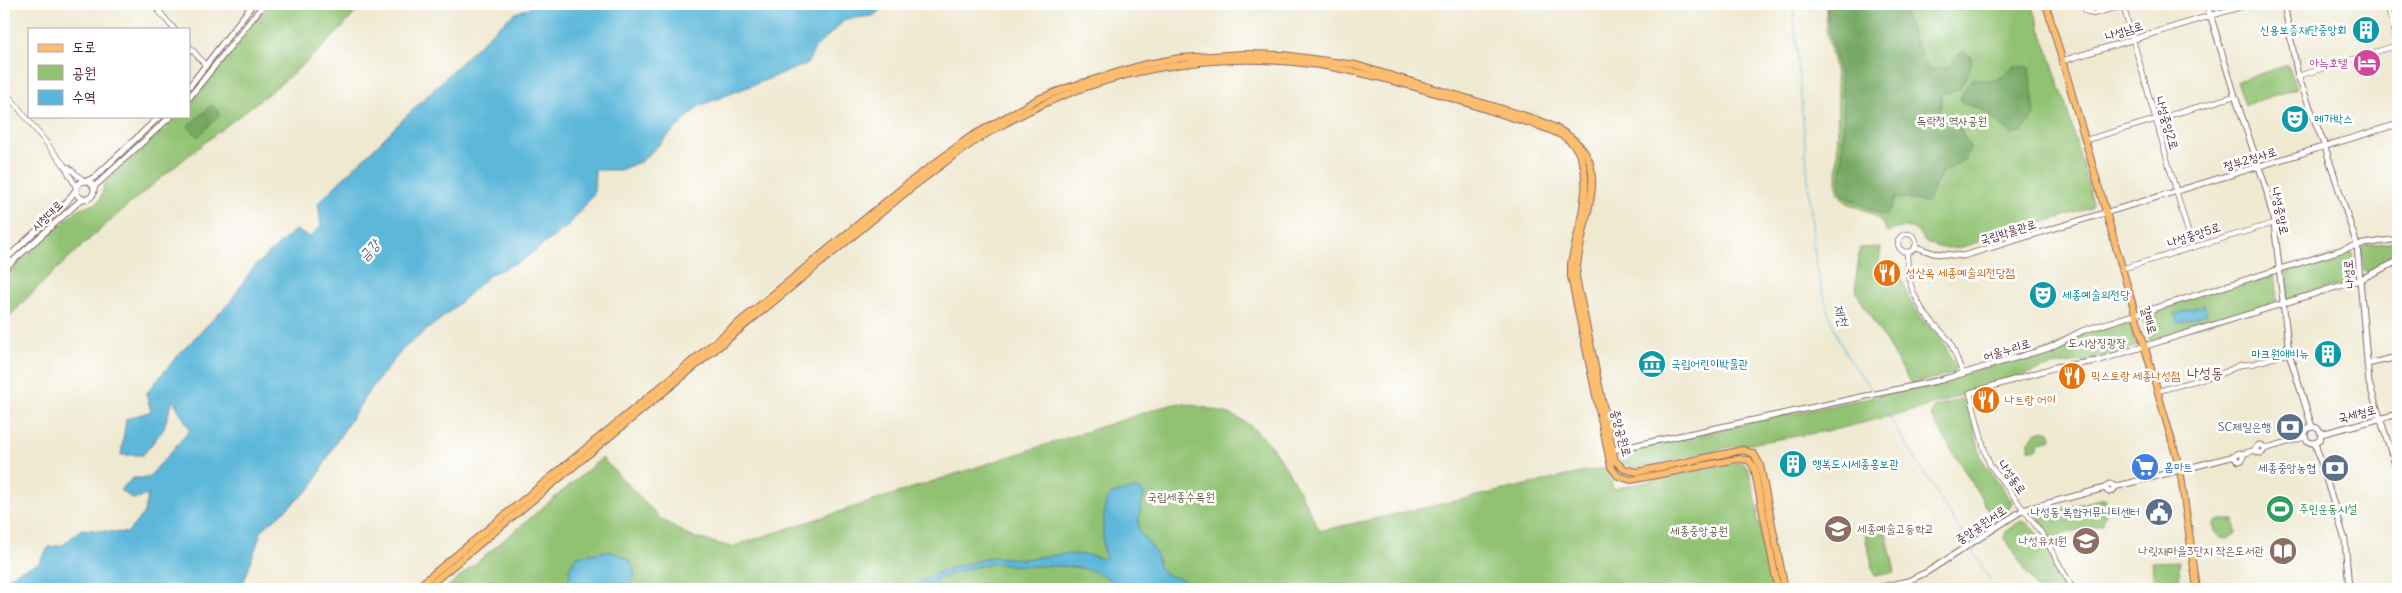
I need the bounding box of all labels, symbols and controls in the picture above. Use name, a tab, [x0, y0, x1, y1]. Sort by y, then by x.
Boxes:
building icon: 신용보증재단중앙회	[2351, 15, 2381, 45]
street label: 나성남로	[2103, 18, 2145, 43]
place label: 신용보증재단중앙회	[2260, 22, 2347, 37]
legend	[28, 28, 190, 118]
text: 도로	[72, 37, 96, 56]
hotel icon: 아늑호텔	[2352, 48, 2382, 78]
place label: 아늑호텔	[2309, 55, 2348, 70]
text: 공원	[72, 63, 96, 82]
text: 수역	[72, 87, 96, 106]
street label: 나성중앙2로	[2153, 94, 2182, 151]
theatre icon: 메가박스	[2280, 104, 2310, 134]
place label: 메가박스	[2314, 111, 2353, 126]
park label: 독락정 역사공원	[1917, 113, 1987, 128]
street label: 정부2청사로	[2221, 143, 2278, 174]
street label: 나성중앙로	[2269, 186, 2292, 236]
street label: 시청대로	[28, 197, 66, 234]
street label: 국립박물관로	[1978, 216, 2038, 247]
street label: 나성중앙5로	[2165, 219, 2222, 250]
water label: 금강	[355, 234, 384, 264]
restaurant icon: 성산옥 세종예술의전당점	[1872, 258, 1902, 288]
street label: 나성로	[2340, 259, 2357, 289]
place label: 성산옥 세종예술의전당점	[1906, 265, 2015, 280]
theatre icon: 세종예술의전당	[2028, 280, 2058, 310]
place label: 세종예술의전당	[2062, 287, 2130, 302]
water label: 제천	[1829, 302, 1853, 330]
street label: 갈매로	[2138, 304, 2161, 336]
street label: 어울누리로	[1982, 335, 2032, 364]
park label: 도시상징광장	[2068, 335, 2126, 350]
building icon: 마크원애비뉴	[2313, 339, 2343, 369]
place label: 마크원애비뉴	[2251, 346, 2309, 361]
museum icon: 국립어린이박물관	[1637, 349, 1667, 379]
place label: 국립어린이박물관	[1671, 356, 1749, 371]
restaurant icon: 믹스토랑 세종나성점	[2057, 361, 2087, 391]
district label: 나성동	[2187, 363, 2223, 382]
place label: 믹스토랑 세종나성점	[2091, 368, 2181, 383]
restaurant icon: 나트랑 어이	[1971, 385, 2001, 415]
place label: 나트랑 어이	[2005, 392, 2056, 407]
street label: 국세청로	[2336, 402, 2377, 425]
street label: 중앙공원로	[1608, 408, 1635, 458]
bank icon: SC제일은행	[2275, 412, 2305, 442]
place label: SC제일은행	[2218, 419, 2271, 434]
building icon: 행복도시세종홍보관	[1778, 449, 1808, 479]
supermarket icon: 홈마트	[2130, 452, 2160, 482]
bank icon: 세종중앙농협	[2320, 453, 2350, 483]
place label: 행복도시세종홍보관	[1812, 456, 1899, 471]
street label: 나성동로	[1995, 457, 2030, 497]
place label: 홈마트	[2164, 459, 2193, 474]
place label: 세종중앙농협	[2258, 460, 2316, 475]
park label: 국립세종수목원	[1147, 489, 1215, 504]
sports icon: 주민운동시설	[2265, 494, 2295, 524]
public building icon: 나성동 복합커뮤니티센터	[2144, 497, 2174, 527]
place label: 주민운동시설	[2299, 501, 2357, 516]
street label: 중앙공원서로	[1953, 502, 2009, 547]
place label: 나성동 복합커뮤니티센터	[2031, 504, 2140, 519]
school or university icon: 세종예술고등학교	[1823, 514, 1853, 544]
place label: 세종예술고등학교	[1857, 521, 1934, 536]
park label: 세종중앙공원	[1670, 523, 1728, 538]
school or university icon: 나성유치원	[2071, 526, 2101, 556]
place label: 나성유치원	[2019, 533, 2067, 548]
library icon: 나릿재마을3단지 작은도서관	[2268, 536, 2298, 566]
place label: 나릿재마을3단지 작은도서관	[2138, 543, 2264, 558]

